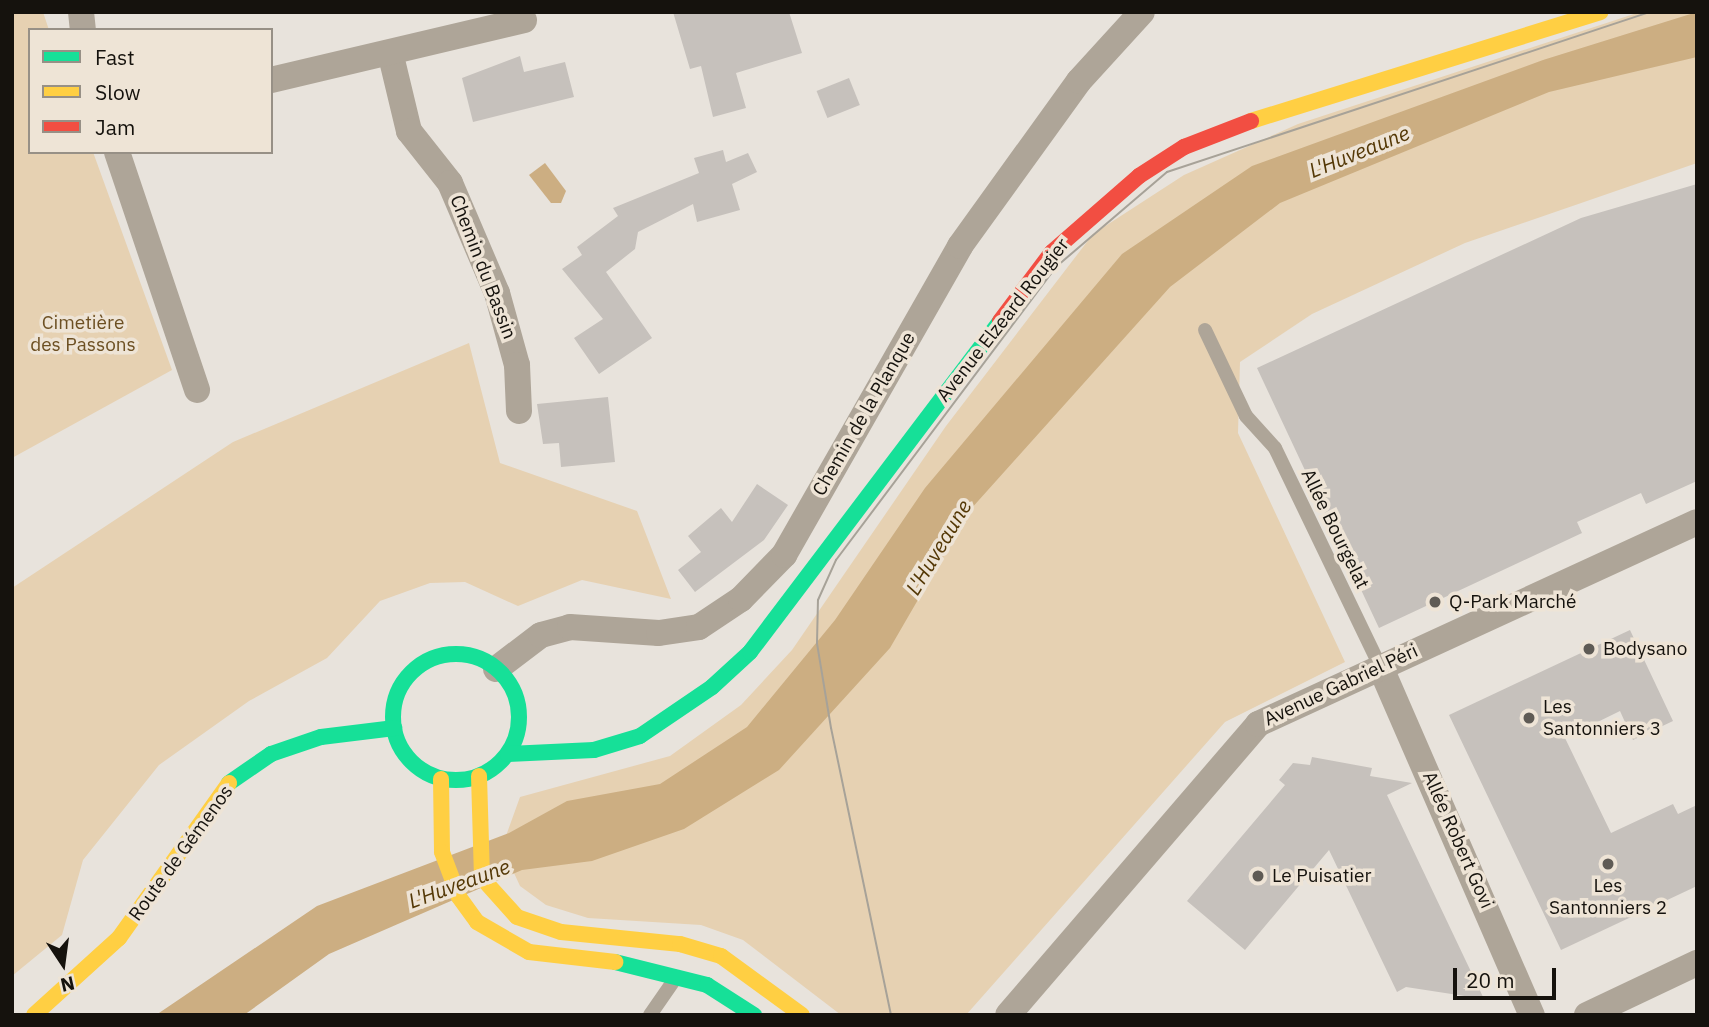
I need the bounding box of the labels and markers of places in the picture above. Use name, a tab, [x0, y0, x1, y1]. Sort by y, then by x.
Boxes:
place label: Q-Park Marché	[1449, 591, 1576, 613]
marker: Q-Park Marché	[1427, 594, 1443, 610]
place label: Bodysano	[1603, 638, 1687, 660]
marker: Bodysano	[1581, 641, 1597, 657]
place label: Les Santonniers 3	[1543, 696, 1661, 740]
marker: Les Santonniers 3	[1521, 710, 1537, 726]
marker: Les Santonniers 2	[1600, 856, 1616, 872]
place label: Le Puisatier	[1272, 865, 1372, 887]
marker: Le Puisatier	[1250, 868, 1266, 884]
place label: Les Santonniers 2	[1549, 875, 1667, 919]

